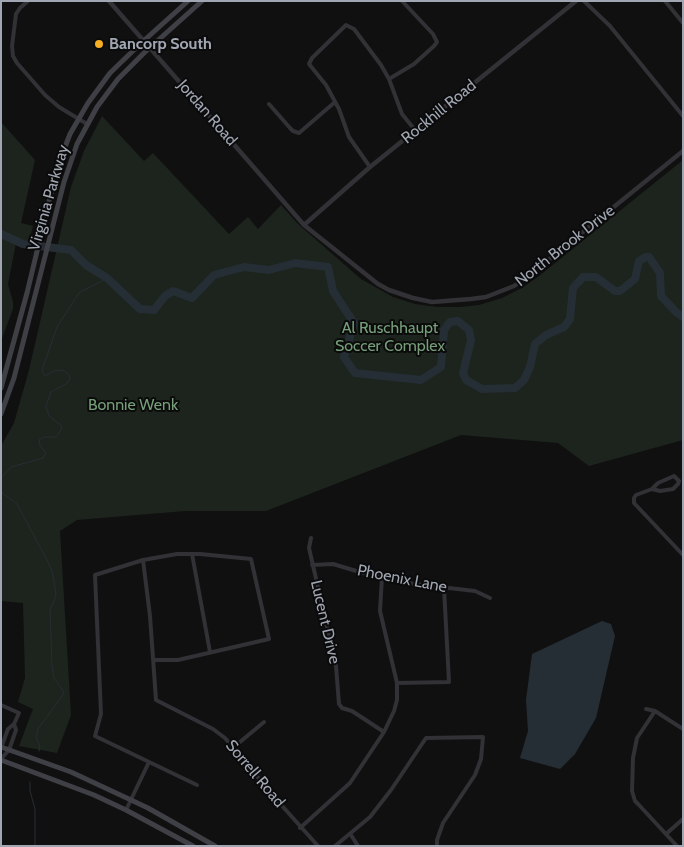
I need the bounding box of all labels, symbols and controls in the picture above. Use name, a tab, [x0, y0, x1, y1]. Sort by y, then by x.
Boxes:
place label: Bancorp South	[109, 34, 212, 54]
marker: Bancorp South	[93, 38, 105, 50]
street label: Jordan Road	[173, 76, 241, 150]
street label: Rockhill Road	[398, 76, 480, 148]
street label: Virginia Parkway	[25, 143, 73, 253]
street label: North Brook Drive	[511, 201, 619, 291]
park label: Al Ruschhaupt Soccer Complex	[335, 318, 445, 356]
park label: Bonnie Wenk	[88, 395, 178, 415]
street label: Phoenix Lane	[355, 561, 449, 597]
street label: Lucent Drive	[306, 578, 344, 666]
street label: Sorrell Road	[221, 736, 289, 812]

